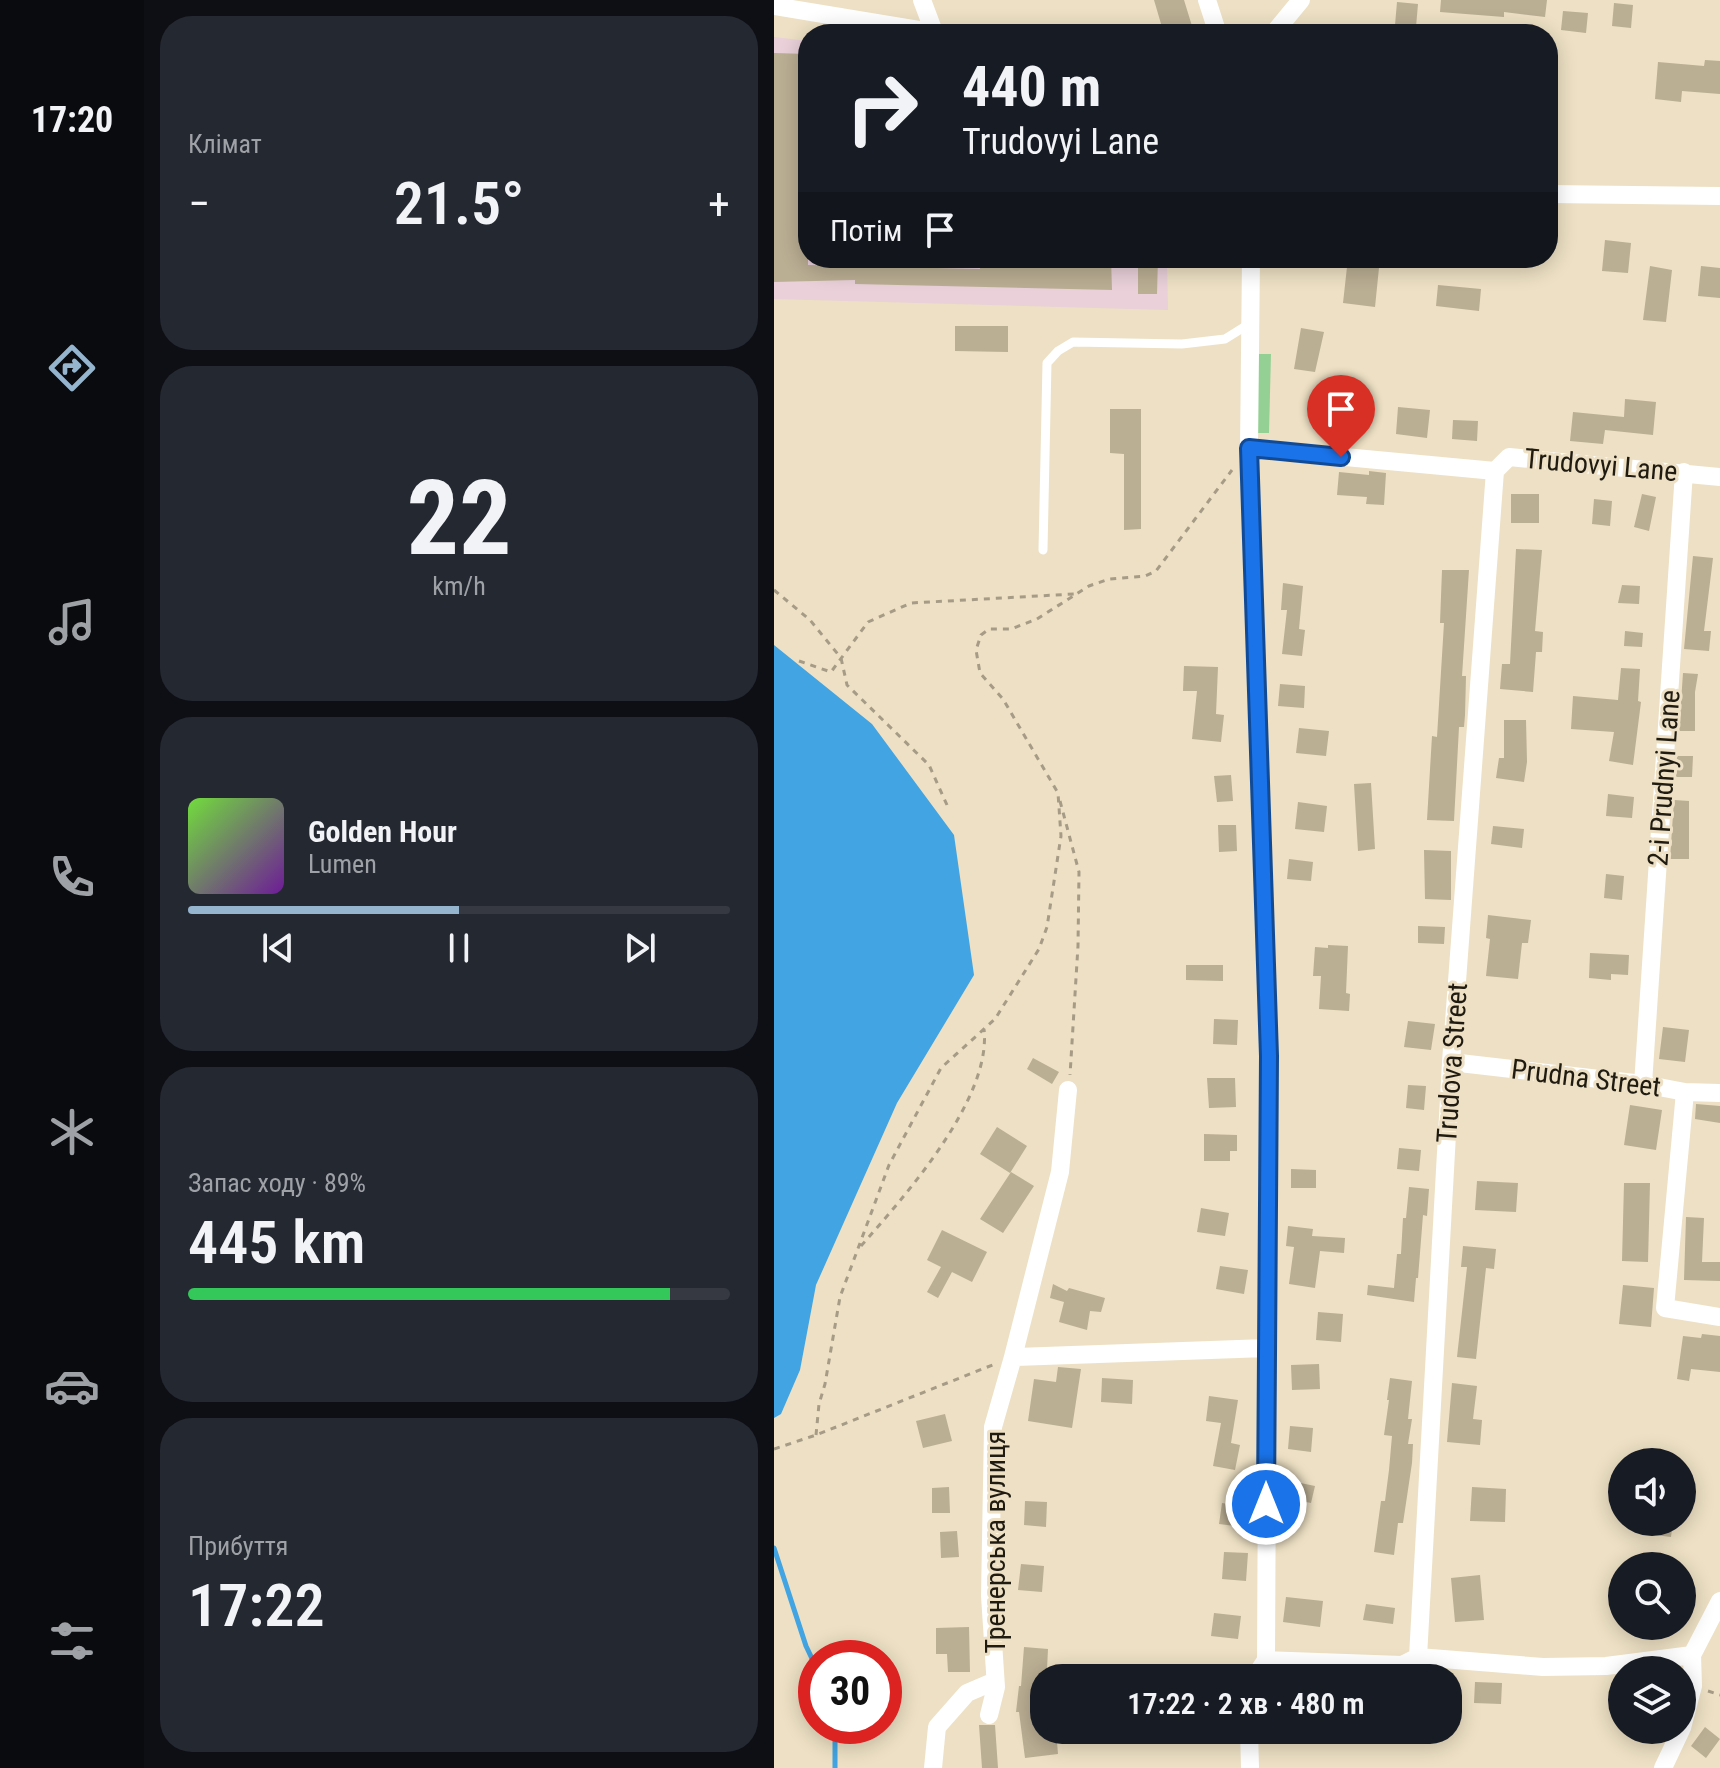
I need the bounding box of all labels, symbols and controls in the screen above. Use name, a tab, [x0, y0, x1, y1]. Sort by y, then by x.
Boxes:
text: 440 m	[962, 54, 1101, 120]
icon: right	[830, 56, 934, 160]
text: 17:20	[31, 99, 113, 141]
text: Trudovyi Lane	[962, 121, 1159, 163]
text: Клімат	[188, 129, 262, 159]
text: 21.5°	[394, 168, 524, 239]
text: −	[188, 178, 210, 230]
text: +	[708, 178, 730, 230]
icon: arrive	[918, 208, 962, 252]
text: Потім	[830, 213, 902, 248]
icon: directions	[44, 340, 100, 396]
pin	[1307, 375, 1375, 457]
icon: arrive	[1319, 387, 1363, 431]
street label: Trudovyi Lane	[1523, 442, 1679, 488]
text: 22	[406, 458, 512, 579]
text: km/h	[432, 571, 486, 601]
icon: music	[44, 594, 100, 650]
street label: 2-i Prudnyi Lane	[1641, 689, 1687, 867]
text: Golden Hour	[308, 814, 457, 849]
icon: phone	[44, 849, 100, 905]
text: Lumen	[308, 849, 377, 879]
icon: previous	[256, 926, 300, 970]
icon: pause	[437, 926, 481, 970]
icon: next	[618, 926, 662, 970]
street label: Trudova Street	[1430, 982, 1474, 1144]
street label: Prudna Street	[1509, 1052, 1663, 1104]
icon: climate	[44, 1104, 100, 1160]
text: Запас ходу · 89%	[188, 1168, 366, 1198]
text: 445 km	[188, 1207, 365, 1278]
icon: car	[44, 1358, 100, 1414]
street label: Тренерська вулиця	[979, 1431, 1012, 1653]
map controls	[1608, 1448, 1696, 1744]
button: sound	[1608, 1448, 1696, 1536]
position arrow	[1224, 1462, 1308, 1546]
text: Прибуття	[188, 1531, 288, 1561]
button: search	[1608, 1552, 1696, 1640]
text: 17:22	[188, 1570, 325, 1641]
icon: filters	[44, 1613, 100, 1669]
speed limit sign: 30	[798, 1640, 902, 1744]
button: layers	[1608, 1656, 1696, 1744]
text: 17:22 · 2 хв · 480 m	[1127, 1686, 1365, 1721]

